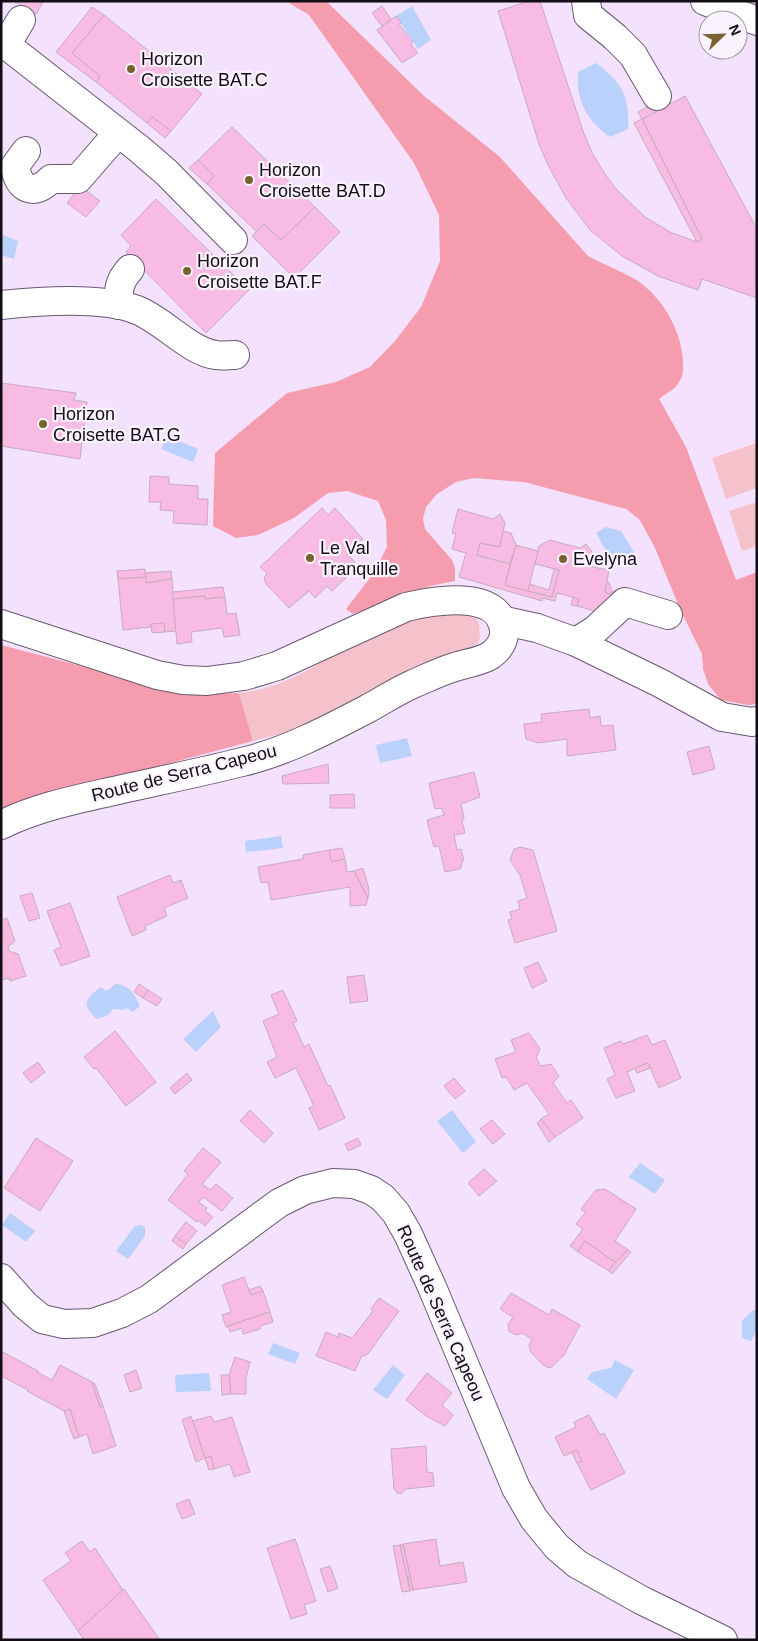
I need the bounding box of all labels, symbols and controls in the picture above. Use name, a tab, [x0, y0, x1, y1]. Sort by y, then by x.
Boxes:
north arrow	[698, 10, 748, 60]
text: N	[726, 22, 744, 38]
place label: Horizon Croisette BAT.C	[141, 49, 268, 90]
marker: Horizon Croisette BAT.C	[125, 63, 137, 75]
place label: Horizon Croisette BAT.D	[259, 160, 386, 201]
marker: Horizon Croisette BAT.D	[243, 174, 255, 186]
place label: Horizon Croisette BAT.F	[197, 251, 322, 292]
marker: Horizon Croisette BAT.F	[181, 265, 193, 277]
place label: Horizon Croisette BAT.G	[53, 404, 181, 445]
marker: Horizon Croisette BAT.G	[37, 418, 49, 430]
place label: Le Val Tranquille	[320, 538, 398, 579]
place label: Evelyna	[573, 549, 638, 569]
marker: Le Val Tranquille	[304, 552, 316, 564]
marker: Evelyna	[557, 553, 569, 565]
street label: Route de Serra Capeou	[89, 740, 279, 806]
street label: Route de Serra Capeou	[393, 1222, 489, 1404]

